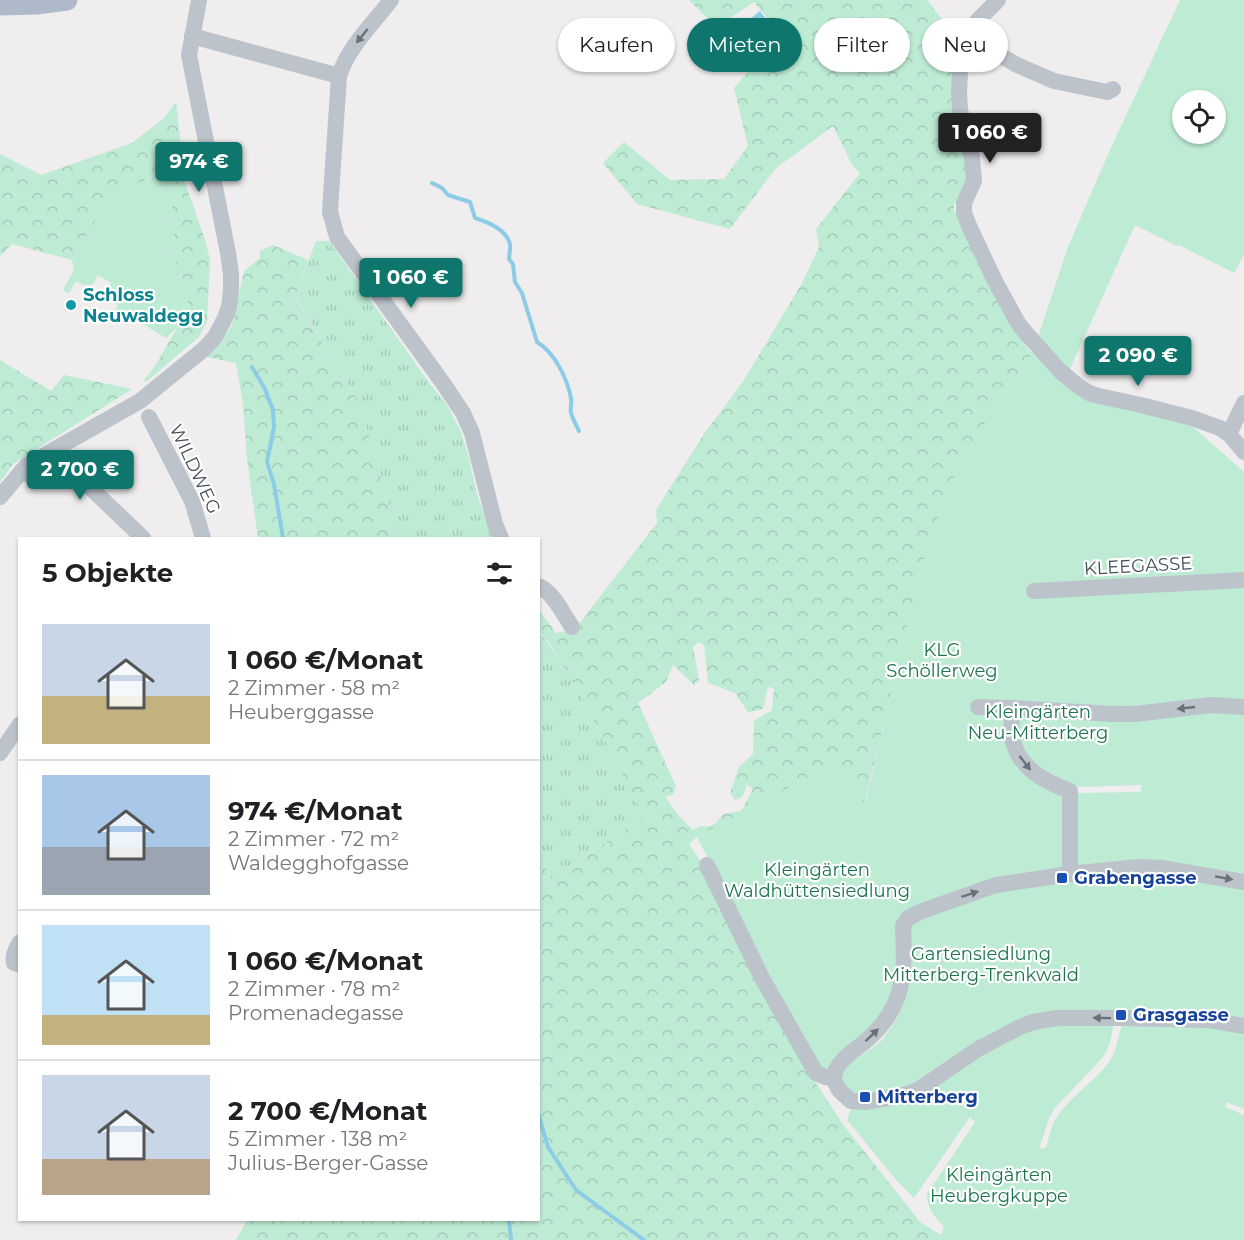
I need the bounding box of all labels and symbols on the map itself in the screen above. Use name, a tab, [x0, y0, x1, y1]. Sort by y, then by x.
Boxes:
one-way arrow	[356, 28, 369, 44]
pin: 1 060 €	[935, 113, 1045, 164]
pin: 974 €	[157, 142, 241, 193]
pin: 1 060 €	[356, 258, 466, 309]
place label: Schloss Neuwaldegg	[83, 284, 203, 327]
marker: Schloss Neuwaldegg	[64, 298, 78, 312]
pin: 2 090 €	[1083, 336, 1193, 387]
street label: WILDWEG	[165, 421, 225, 517]
pin: 2 700 €	[25, 450, 135, 501]
street label: KLEEGASSE	[1083, 552, 1193, 580]
park label: KLG Schöllerweg	[886, 639, 998, 682]
park label: Kleingärten Neu-Mitterberg	[968, 701, 1108, 744]
one-way arrow	[1176, 703, 1195, 713]
one-way arrow	[1019, 755, 1031, 770]
park label: Kleingärten Waldhüttensiedlung	[724, 859, 910, 902]
place label: Grabengasse	[1074, 867, 1197, 889]
marker: Grabengasse	[1055, 871, 1069, 885]
one-way arrow	[1215, 874, 1234, 883]
one-way arrow	[961, 889, 979, 898]
park label: Gartensiedlung Mitterberg-Trenkwald	[883, 943, 1079, 986]
place label: Grasgasse	[1133, 1004, 1229, 1026]
marker: Grasgasse	[1114, 1008, 1128, 1022]
one-way arrow	[1093, 1013, 1112, 1023]
one-way arrow	[865, 1029, 879, 1043]
place label: Mitterberg	[877, 1086, 978, 1108]
marker: Mitterberg	[858, 1090, 872, 1104]
park label: Kleingärten Heubergkuppe	[930, 1164, 1068, 1207]

